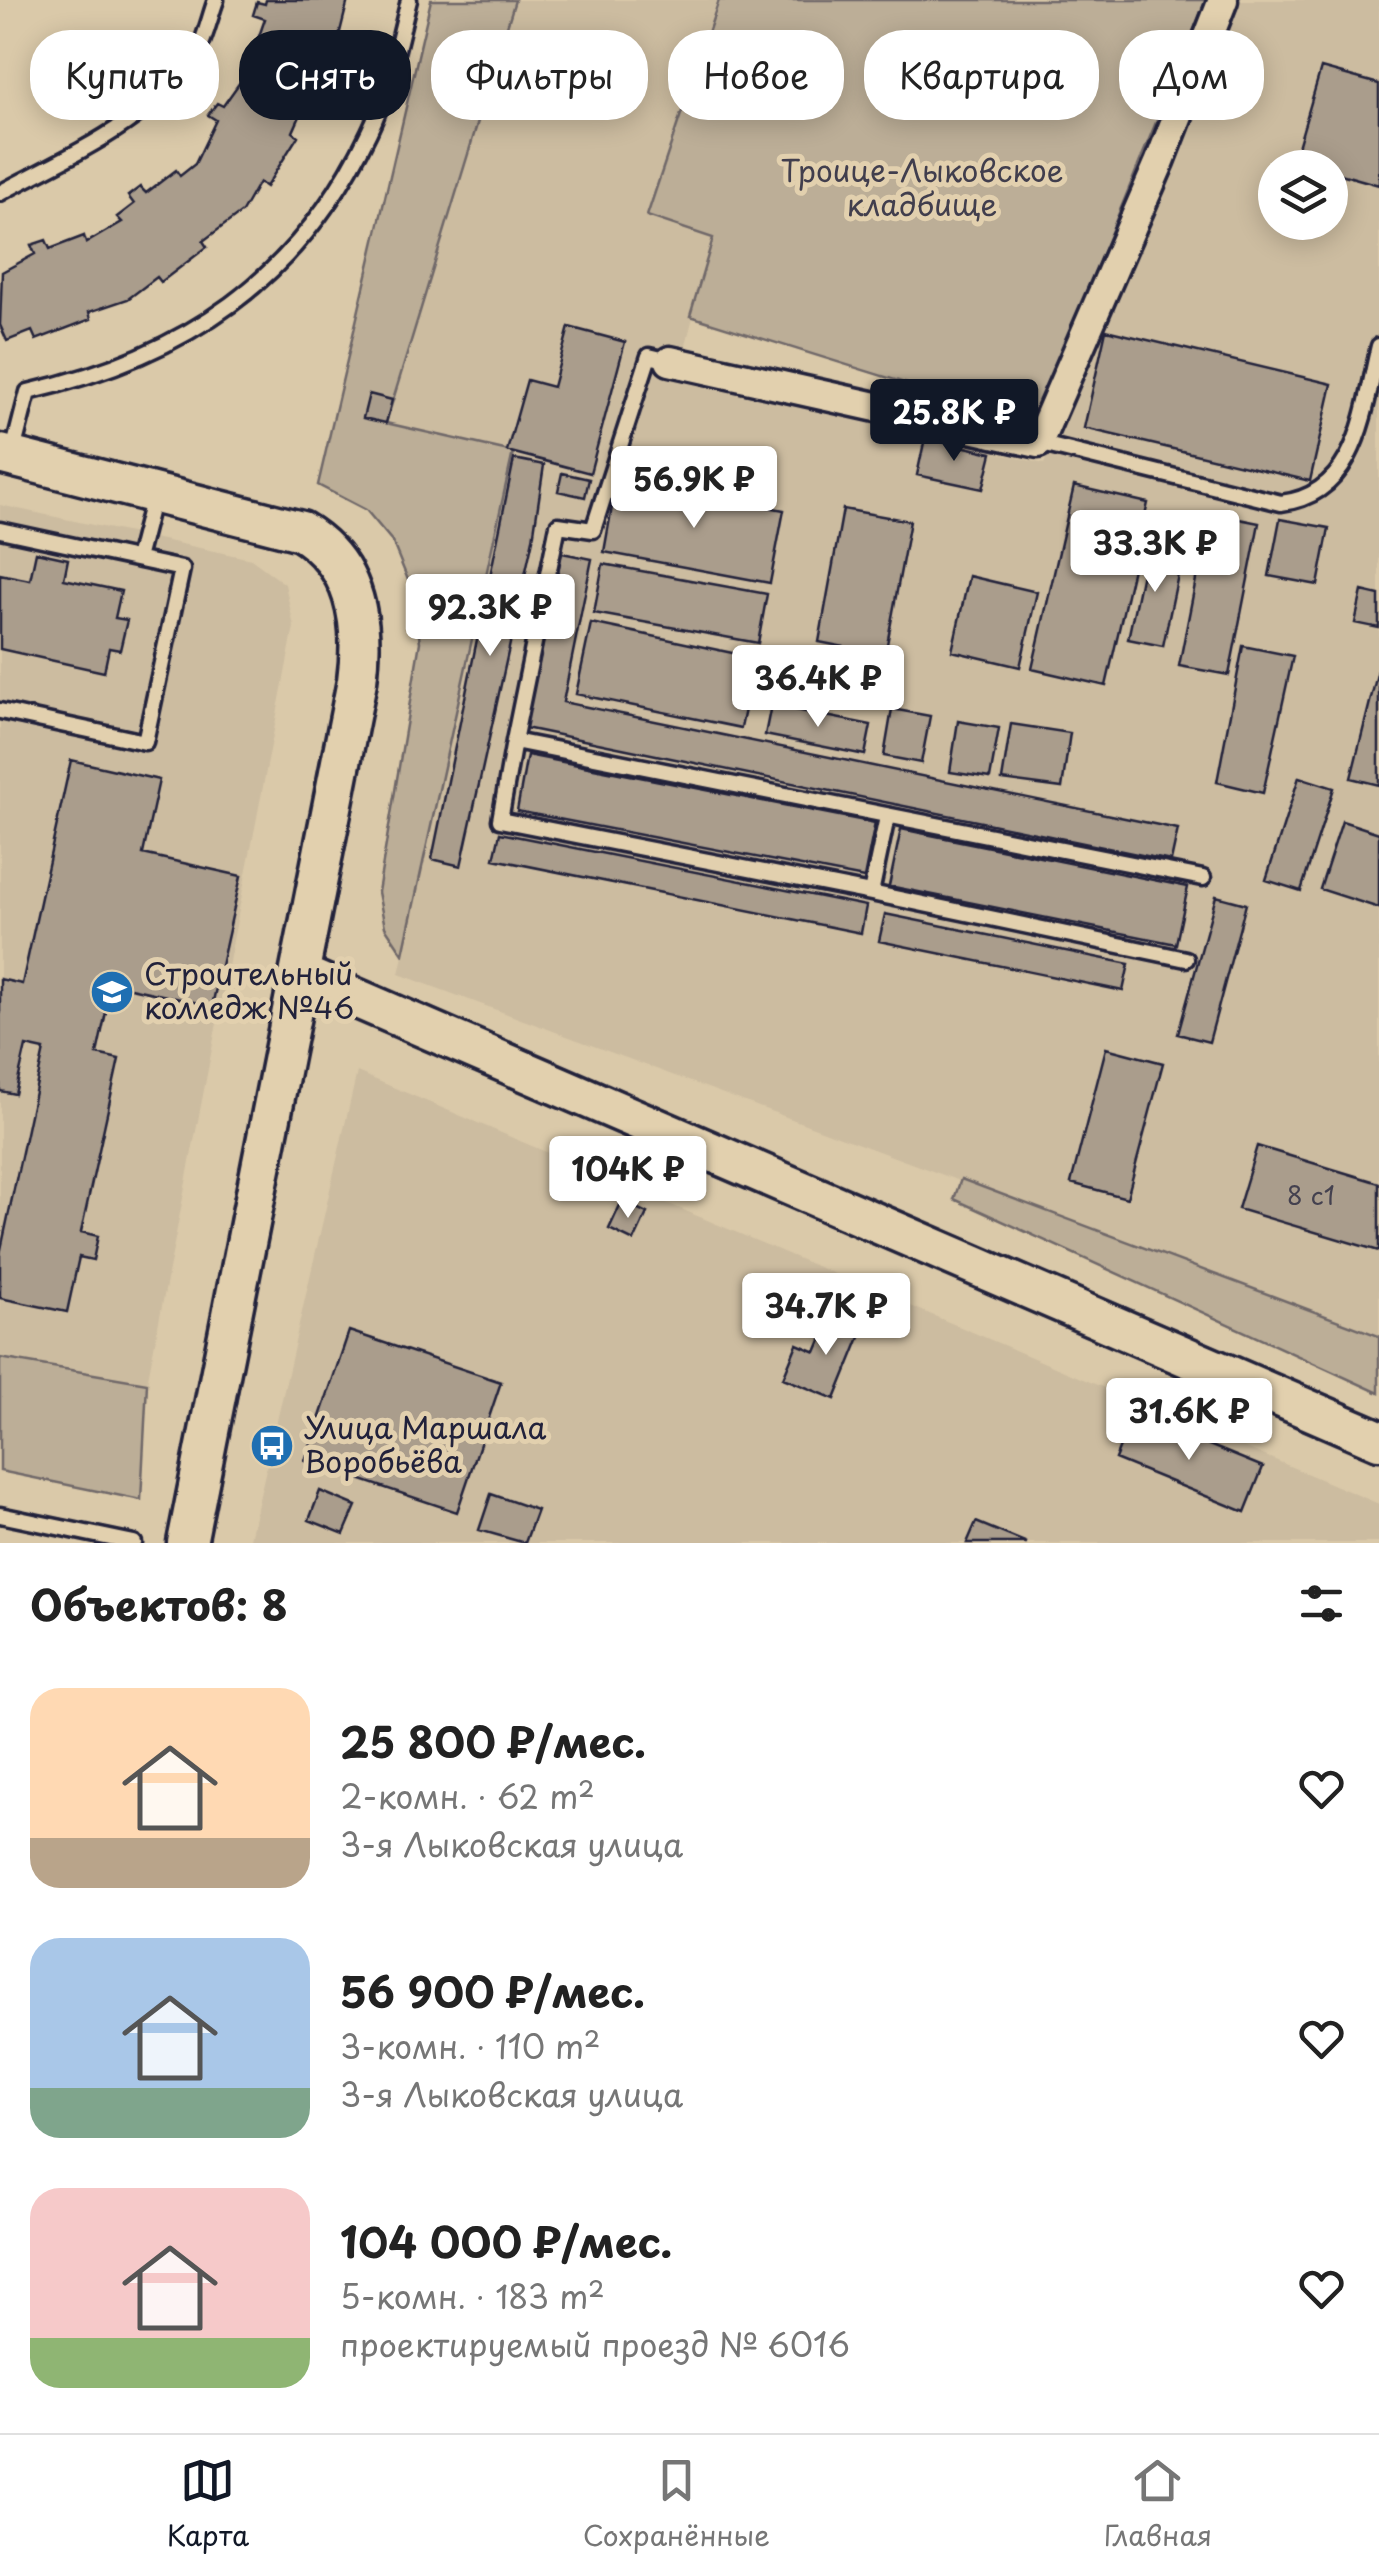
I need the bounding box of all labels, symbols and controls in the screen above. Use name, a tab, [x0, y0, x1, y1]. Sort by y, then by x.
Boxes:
chip: Купить	[30, 30, 219, 120]
chip: Снять	[239, 30, 411, 120]
chip: Фильтры	[431, 30, 648, 120]
chip: Новое	[668, 30, 844, 120]
chip: Квартира	[864, 30, 1099, 120]
chip: Дом	[1119, 30, 1264, 120]
park label: Троице-Лыковское кладбище	[780, 147, 1064, 226]
map controls	[1258, 150, 1348, 240]
button: layers	[1258, 150, 1348, 240]
pin: 25.8K ₽	[862, 379, 1046, 464]
text: 25.8K ₽	[892, 387, 1016, 435]
pin: 56.9K ₽	[602, 446, 786, 531]
text: 56.9K ₽	[633, 454, 755, 502]
pin: 33.3K ₽	[1063, 510, 1247, 595]
text: 33.3K ₽	[1092, 518, 1218, 566]
pin: 92.3K ₽	[398, 574, 582, 659]
text: 92.3K ₽	[428, 582, 552, 630]
pin: 36.4K ₽	[726, 645, 910, 730]
text: 36.4K ₽	[754, 653, 882, 701]
place label: Строительный колледж №46	[144, 950, 354, 1029]
school or university icon: Строительный колледж №46	[89, 969, 135, 1015]
pin: 104K ₽	[547, 1136, 709, 1221]
text: 104K ₽	[571, 1144, 685, 1192]
house number: 8 с1	[1287, 1176, 1335, 1214]
pin: 34.7K ₽	[734, 1273, 918, 1358]
text: 34.7K ₽	[764, 1281, 888, 1329]
pin: 31.6K ₽	[1097, 1378, 1281, 1463]
text: 31.6K ₽	[1128, 1386, 1250, 1434]
place label: Улица Маршала Воробьёва	[304, 1404, 547, 1483]
bus stop icon: Улица Маршала Воробьёва	[249, 1423, 295, 1469]
text: Объектов: 8	[30, 1572, 288, 1635]
icon: filters	[1294, 1576, 1349, 1631]
text: 25 800 ₽/мес.	[340, 1709, 646, 1772]
icon: home	[110, 1728, 230, 1848]
icon: heart	[1294, 1761, 1349, 1816]
text: 2-комн. · 62 m²	[340, 1772, 595, 1820]
text: 3-я Лыковская улица	[340, 1820, 683, 1868]
text: 56 900 ₽/мес.	[340, 1959, 645, 2022]
icon: home	[110, 1978, 230, 2098]
icon: heart	[1294, 2011, 1349, 2066]
text: 3-комн. · 110 m²	[340, 2022, 600, 2070]
text: 3-я Лыковская улица	[340, 2070, 683, 2118]
text: 104 000 ₽/мес.	[340, 2209, 672, 2272]
icon: home	[110, 2228, 230, 2348]
icon: heart	[1294, 2261, 1349, 2316]
text: 5-комн. · 183 m²	[340, 2272, 605, 2320]
text: проектируемый проезд № 6016	[340, 2320, 850, 2368]
tab: Карта	[167, 2453, 249, 2556]
tab: Сохранённые	[583, 2453, 770, 2556]
tab: Главная	[1104, 2453, 1212, 2556]

